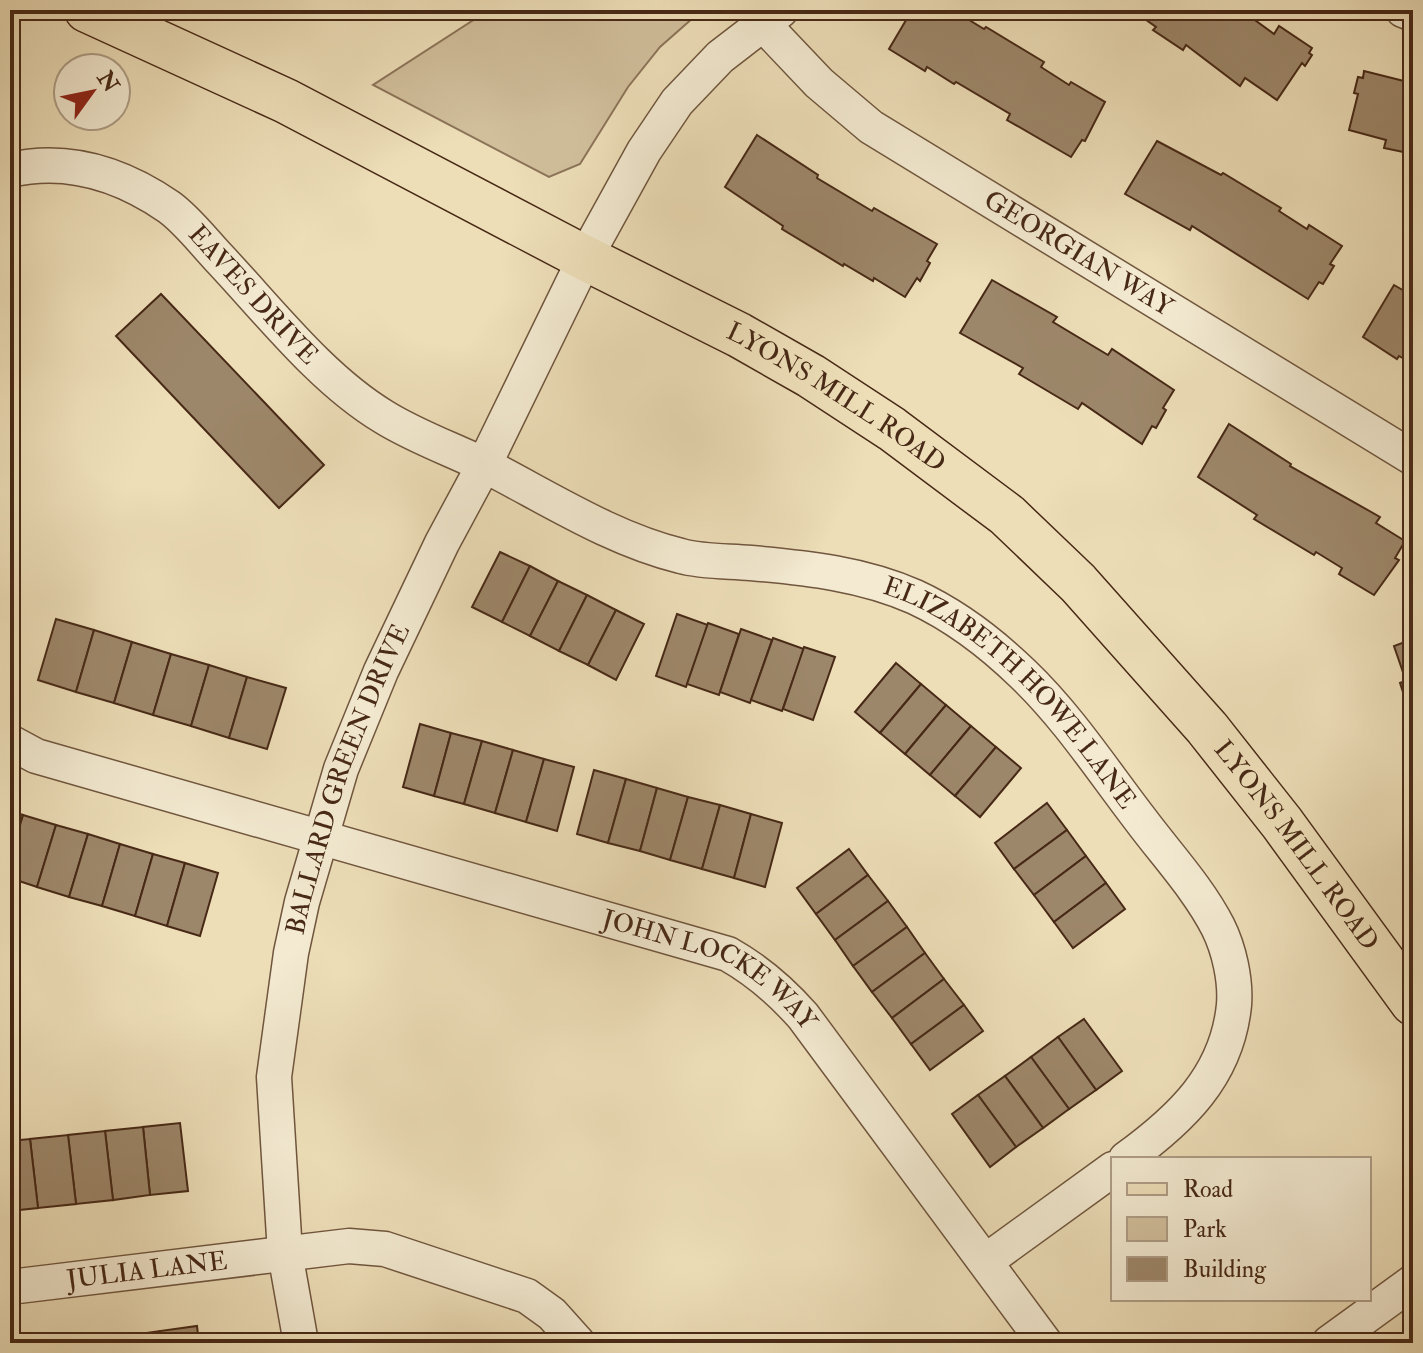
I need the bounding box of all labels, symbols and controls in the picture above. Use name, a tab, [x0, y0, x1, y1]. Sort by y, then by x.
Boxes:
north arrow	[52, 52, 132, 132]
text: N	[90, 65, 125, 98]
street label: GEORGIAN WAY	[978, 184, 1180, 324]
street label: EAVES DRIVE	[181, 219, 325, 372]
street label: LYONS MILL ROAD	[721, 315, 952, 479]
street label: ELIZABETH HOWE LANE	[879, 570, 1143, 815]
street label: BALLARD GREEN DRIVE	[279, 619, 417, 937]
street label: LYONS MILL ROAD	[1207, 734, 1385, 957]
street label: JOHN LOCKE WAY	[598, 903, 825, 1037]
legend	[1111, 1157, 1371, 1301]
text: Road	[1183, 1174, 1233, 1205]
text: Park	[1183, 1214, 1227, 1245]
street label: JULIA LANE	[64, 1245, 229, 1296]
text: Building	[1183, 1254, 1267, 1285]

